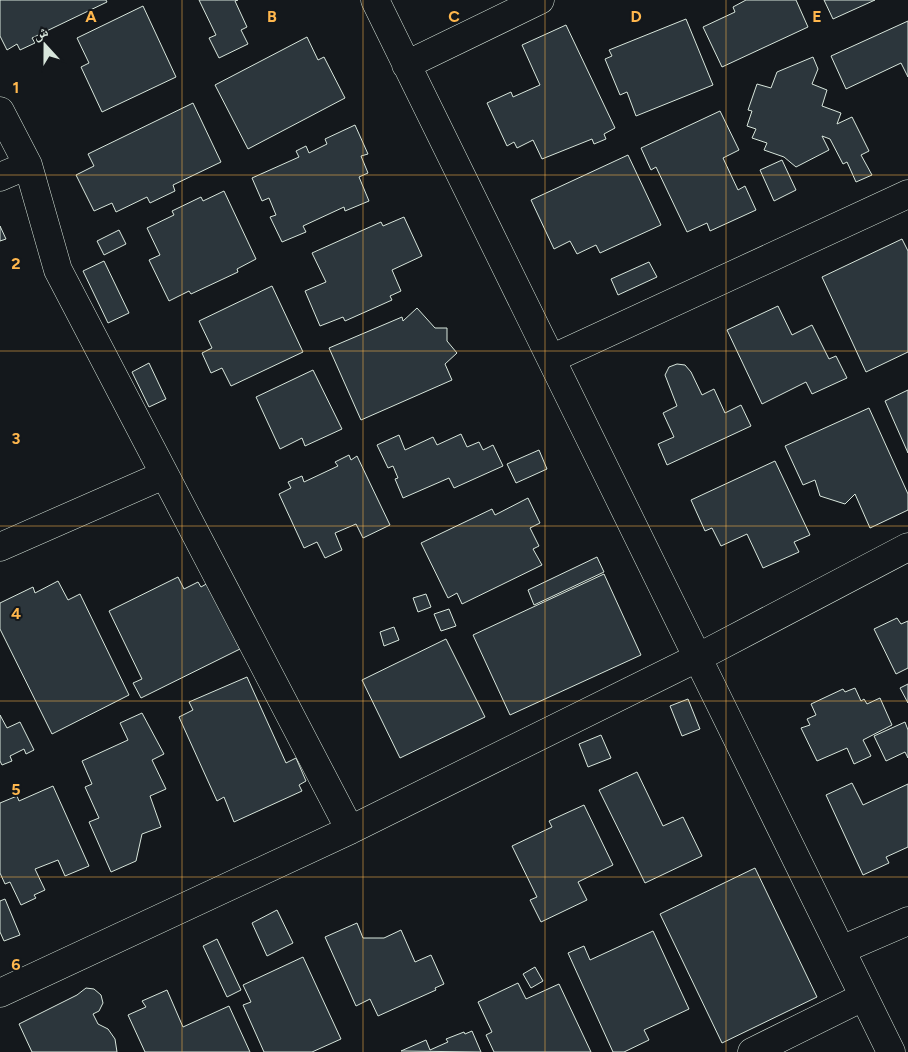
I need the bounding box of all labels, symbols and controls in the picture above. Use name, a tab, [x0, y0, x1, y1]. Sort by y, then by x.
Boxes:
text: A	[85, 7, 97, 26]
text: B	[267, 7, 277, 26]
text: C	[448, 7, 460, 26]
text: D	[630, 7, 642, 26]
text: E	[812, 7, 822, 26]
north arrow	[20, 20, 70, 70]
text: ش	[31, 23, 51, 44]
text: 1	[13, 78, 19, 97]
text: 2	[11, 254, 21, 273]
text: 3	[12, 429, 21, 448]
text: 4	[11, 604, 21, 623]
text: 5	[11, 780, 21, 799]
text: 6	[11, 955, 21, 974]

